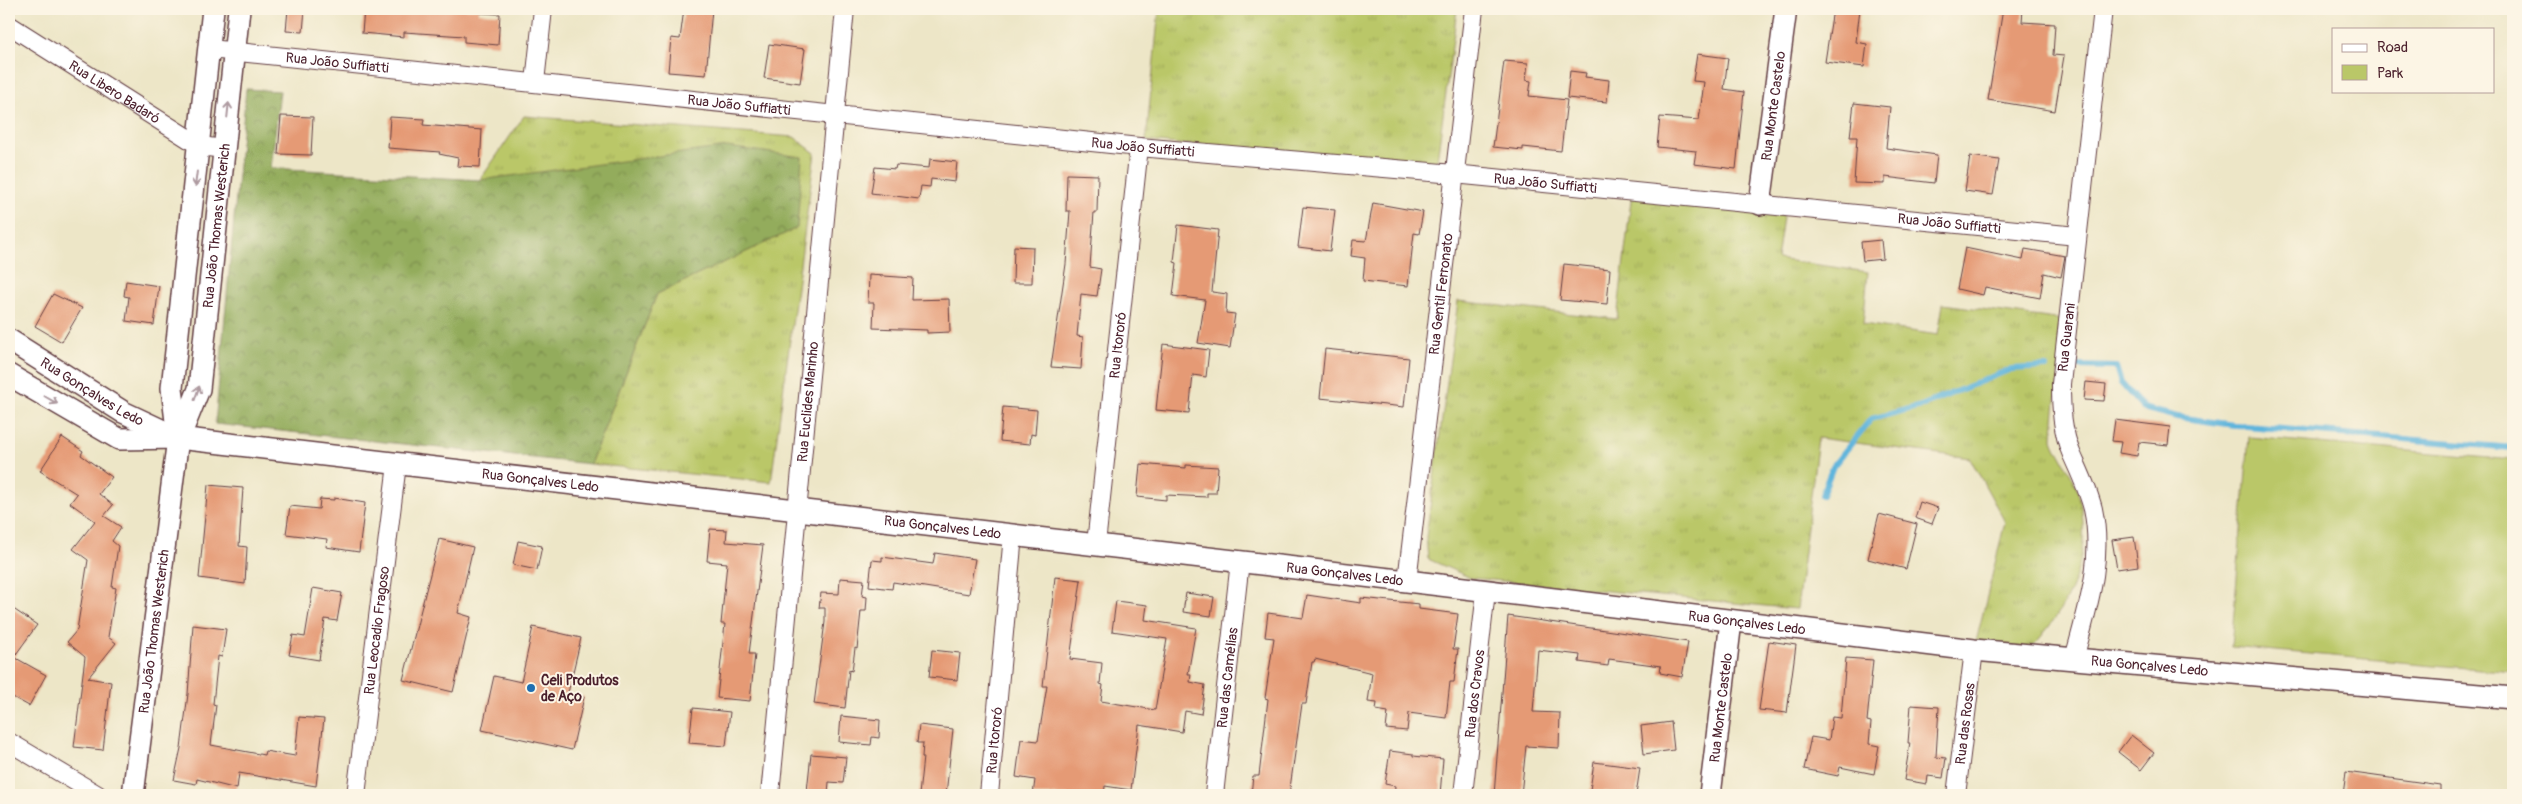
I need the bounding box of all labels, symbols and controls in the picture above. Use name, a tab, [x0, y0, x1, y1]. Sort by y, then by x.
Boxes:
legend	[2332, 28, 2494, 92]
text: Road	[2377, 38, 2408, 57]
street label: Rua João Suffiatti	[285, 49, 390, 76]
street label: Rua Monte Castelo	[1757, 50, 1789, 162]
street label: Rua Libero Badaró	[66, 57, 164, 127]
text: Park	[2377, 64, 2404, 83]
street label: Rua João Suffiatti	[687, 91, 792, 119]
one-way arrow	[223, 103, 233, 119]
street label: Rua João Suffiatti	[1090, 134, 1196, 160]
street label: Rua João Thomas Westerich	[199, 142, 233, 309]
street label: Rua João Suffiatti	[1493, 169, 1598, 197]
one-way arrow	[191, 171, 201, 187]
street label: Rua João Suffiatti	[1897, 210, 2002, 237]
street label: Rua Gentil Ferronato	[1425, 232, 1456, 356]
street label: Rua Guarani	[2054, 302, 2079, 373]
street label: Rua Itororó	[1105, 311, 1130, 379]
street label: Rua Euclides Marinho	[793, 340, 822, 463]
street label: Rua Gonçalves Ledo	[37, 354, 147, 429]
one-way arrow	[192, 386, 202, 402]
one-way arrow	[43, 395, 57, 405]
street label: Rua Gonçalves Ledo	[481, 465, 600, 495]
street label: Rua Gonçalves Ledo	[883, 512, 1003, 542]
street label: Rua João Thomas Westerich	[135, 548, 172, 714]
street label: Rua Gonçalves Ledo	[1285, 559, 1405, 589]
street label: Rua Leocadio Fragoso	[360, 565, 393, 695]
street label: Rua Gonçalves Ledo	[1687, 607, 1807, 638]
street label: Rua das Camélias	[1213, 626, 1241, 729]
street label: Rua dos Cravos	[1461, 648, 1488, 739]
street label: Rua Monte Castelo	[1705, 651, 1736, 763]
street label: Rua Gonçalves Ledo	[2090, 652, 2210, 679]
place label: Celi Produtos de Aço	[541, 672, 619, 705]
street label: Rua das Rosas	[1951, 681, 1978, 765]
marker: Celi Produtos de Aço	[525, 682, 537, 694]
street label: Rua Itororó	[983, 706, 1006, 774]

